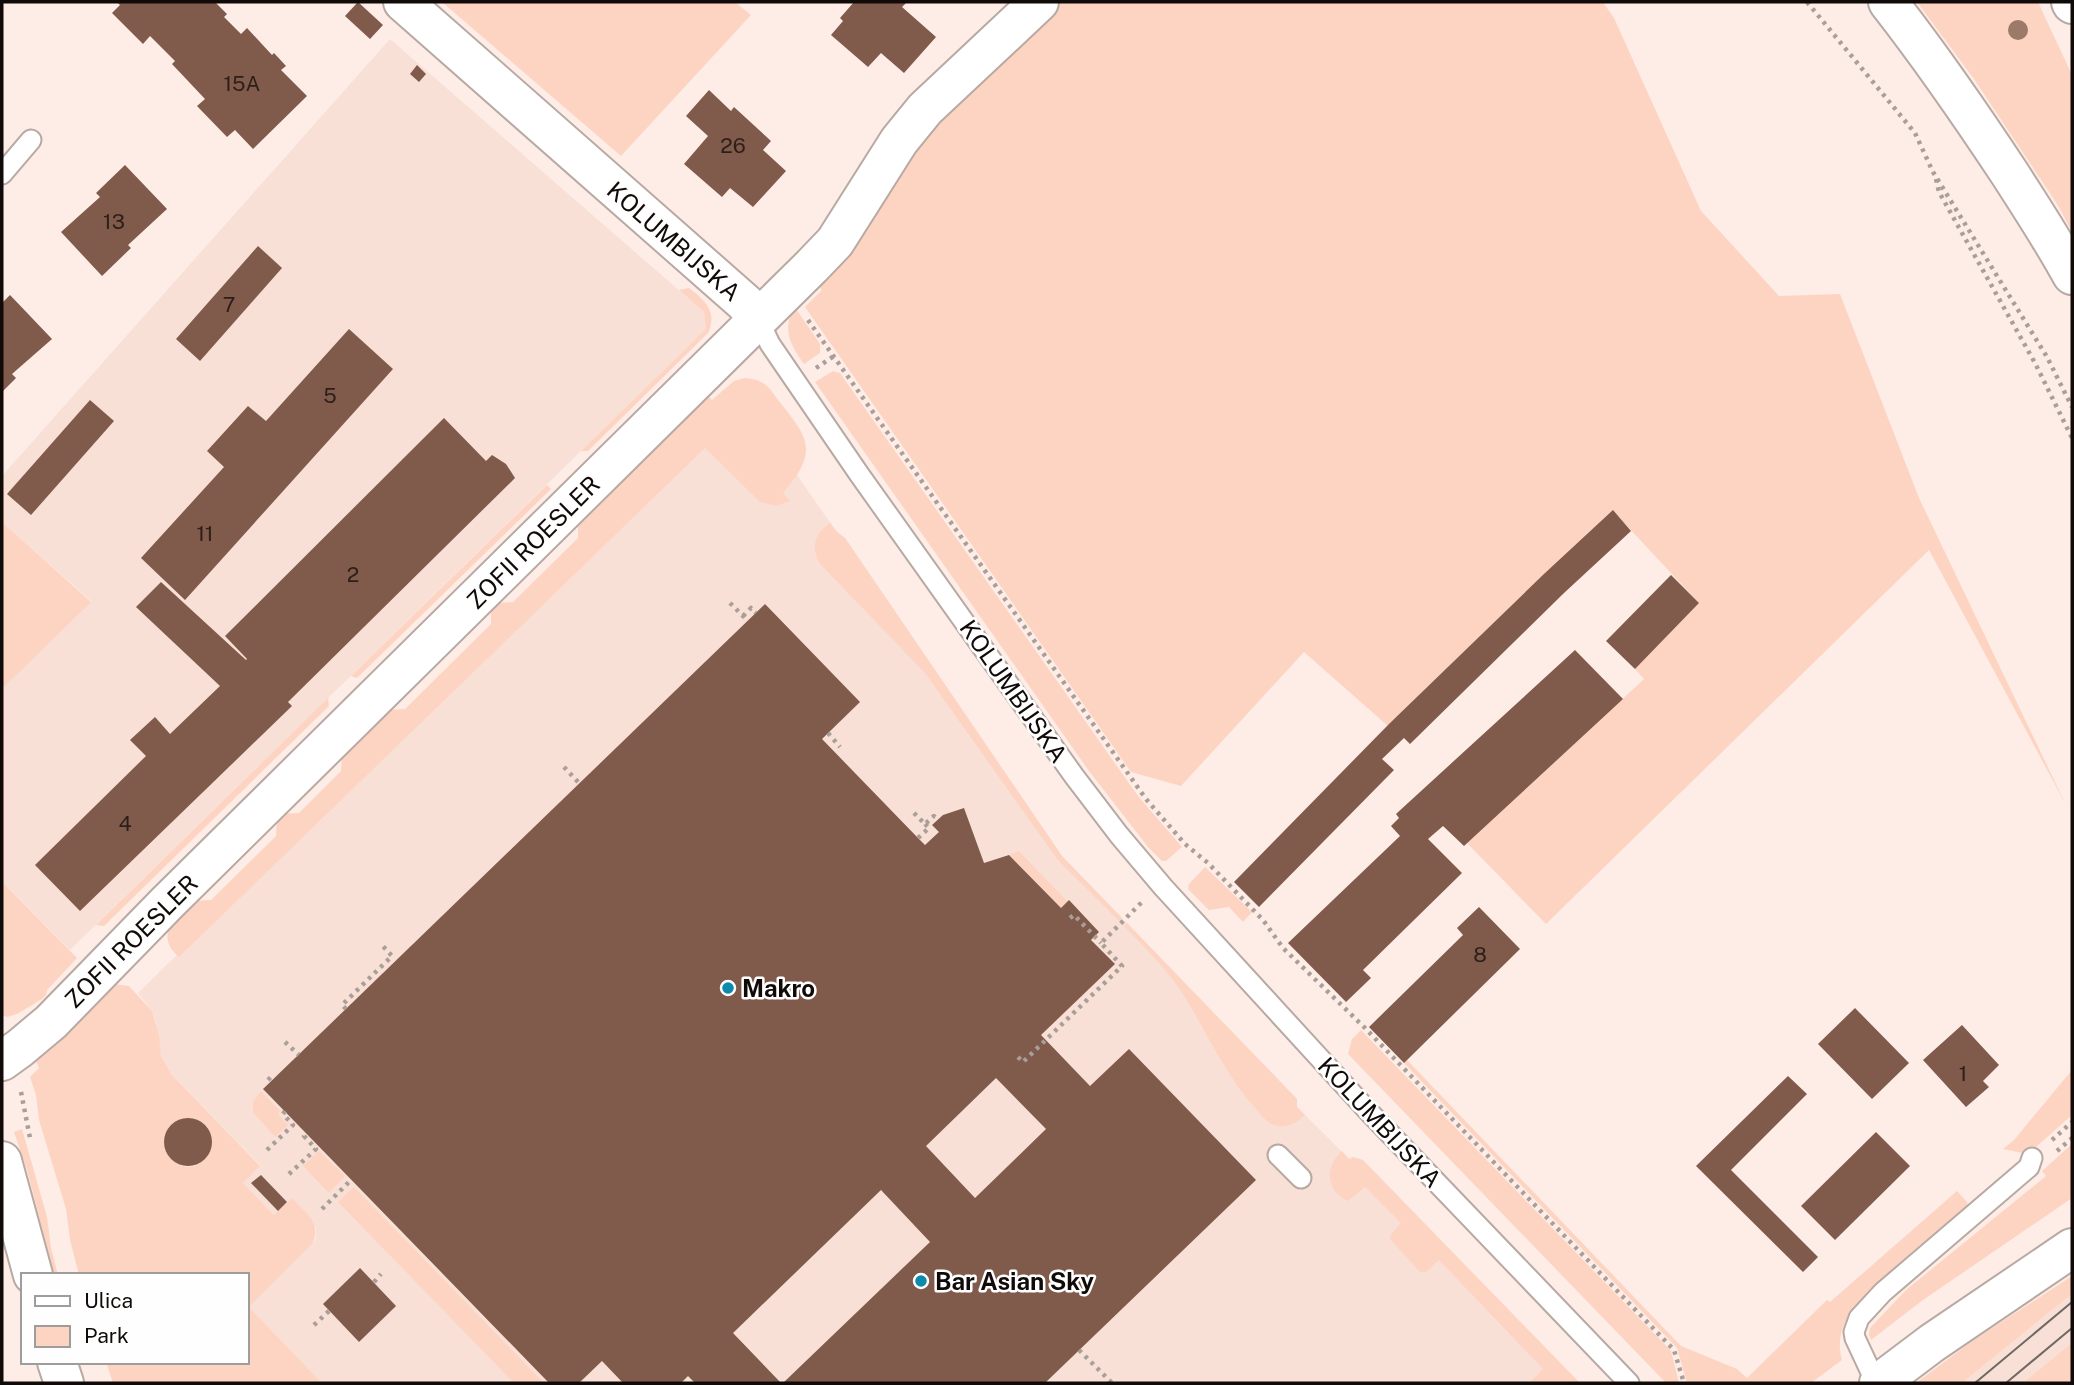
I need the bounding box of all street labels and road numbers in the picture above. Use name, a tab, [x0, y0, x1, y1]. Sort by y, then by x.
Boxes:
street label: KOLUMBIJSKA	[602, 175, 746, 307]
street label: ZOFII ROESLER	[461, 470, 605, 614]
street label: KOLUMBIJSKA	[955, 614, 1073, 768]
street label: ZOFII ROESLER	[59, 869, 203, 1013]
street label: KOLUMBIJSKA	[1313, 1051, 1447, 1193]

